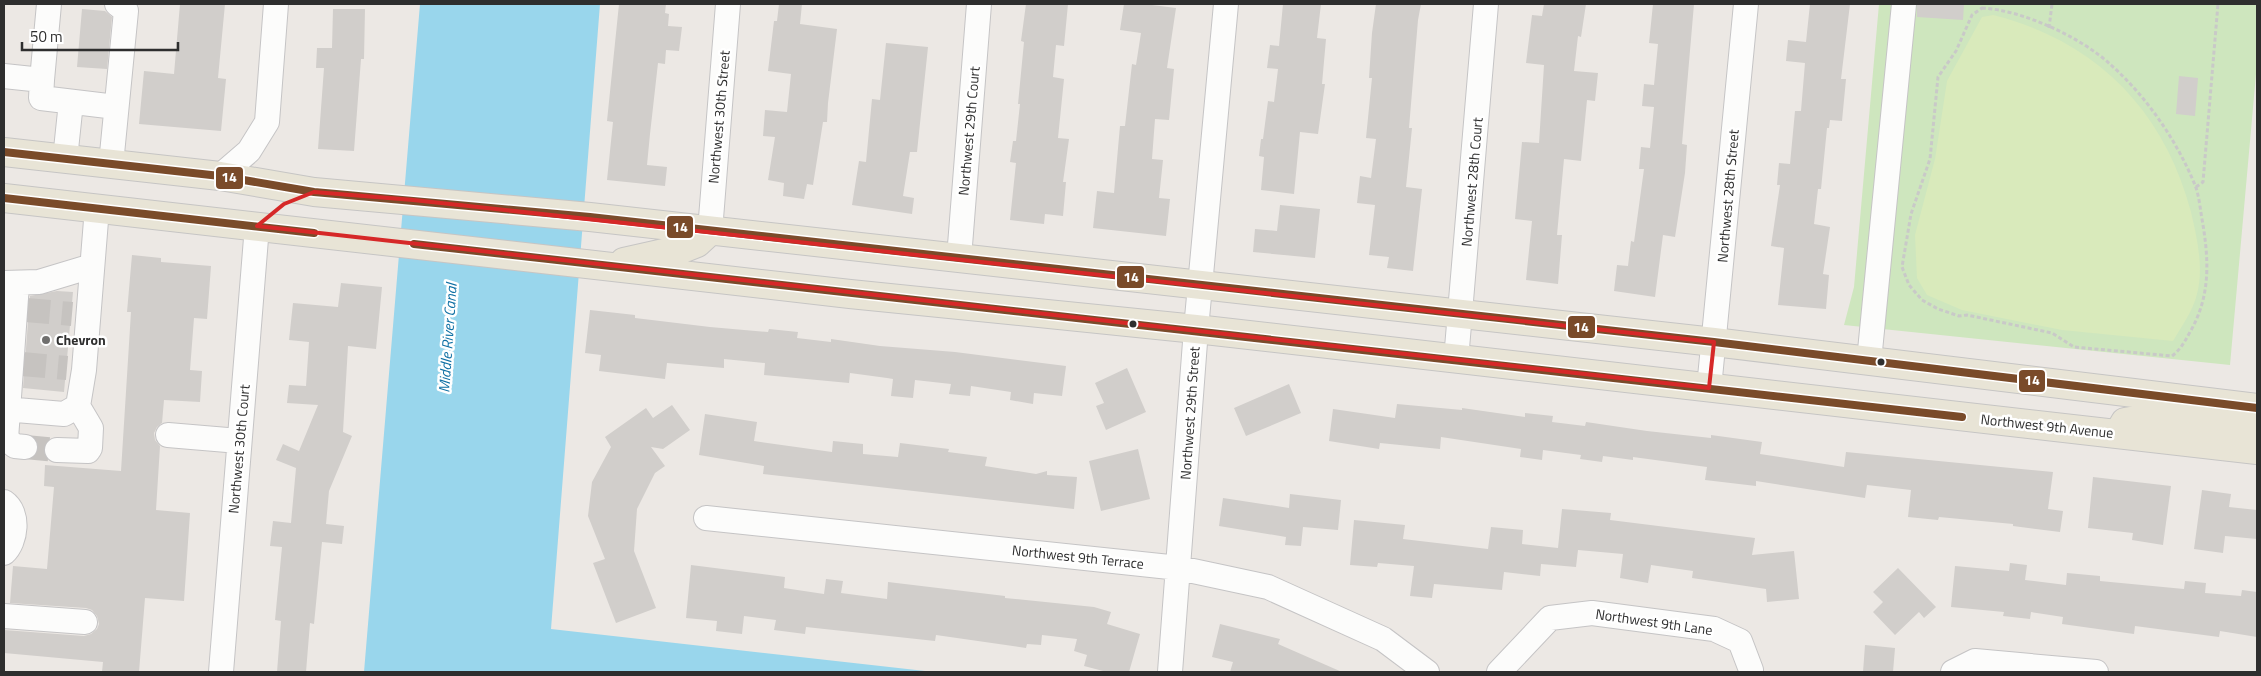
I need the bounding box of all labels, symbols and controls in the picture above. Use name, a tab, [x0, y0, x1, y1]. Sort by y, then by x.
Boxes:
scale bar	[22, 20, 179, 52]
text: 50 m	[30, 25, 63, 48]
street label: Northwest 30th Street	[702, 49, 735, 184]
street label: Northwest 29th Court	[952, 65, 985, 196]
street label: Northwest 28th Court	[1455, 116, 1488, 247]
street label: Northwest 28th Street	[1711, 128, 1744, 263]
line badge: 14	[215, 166, 244, 190]
text: 14	[221, 166, 237, 187]
line badge: 14	[666, 215, 694, 239]
text: 14	[672, 216, 688, 237]
line badge: 14	[1116, 265, 1145, 289]
text: 14	[1123, 266, 1139, 287]
water label: Middle River Canal	[432, 281, 463, 393]
line badge: 14	[1567, 315, 1596, 339]
text: 14	[1573, 316, 1589, 337]
unlabelled marker	[1128, 319, 1138, 329]
place label: Chevron	[56, 329, 106, 350]
marker: Chevron	[40, 334, 52, 346]
street label: Northwest 29th Street	[1174, 346, 1205, 480]
unlabelled marker	[1876, 357, 1886, 367]
line badge: 14	[2018, 369, 2046, 393]
text: 14	[2024, 369, 2040, 390]
street label: Northwest 30th Court	[222, 383, 255, 514]
street label: Northwest 9th Avenue	[1980, 408, 2114, 443]
street label: Northwest 9th Terrace	[1011, 539, 1145, 574]
street label: Northwest 9th Lane	[1594, 603, 1714, 640]

